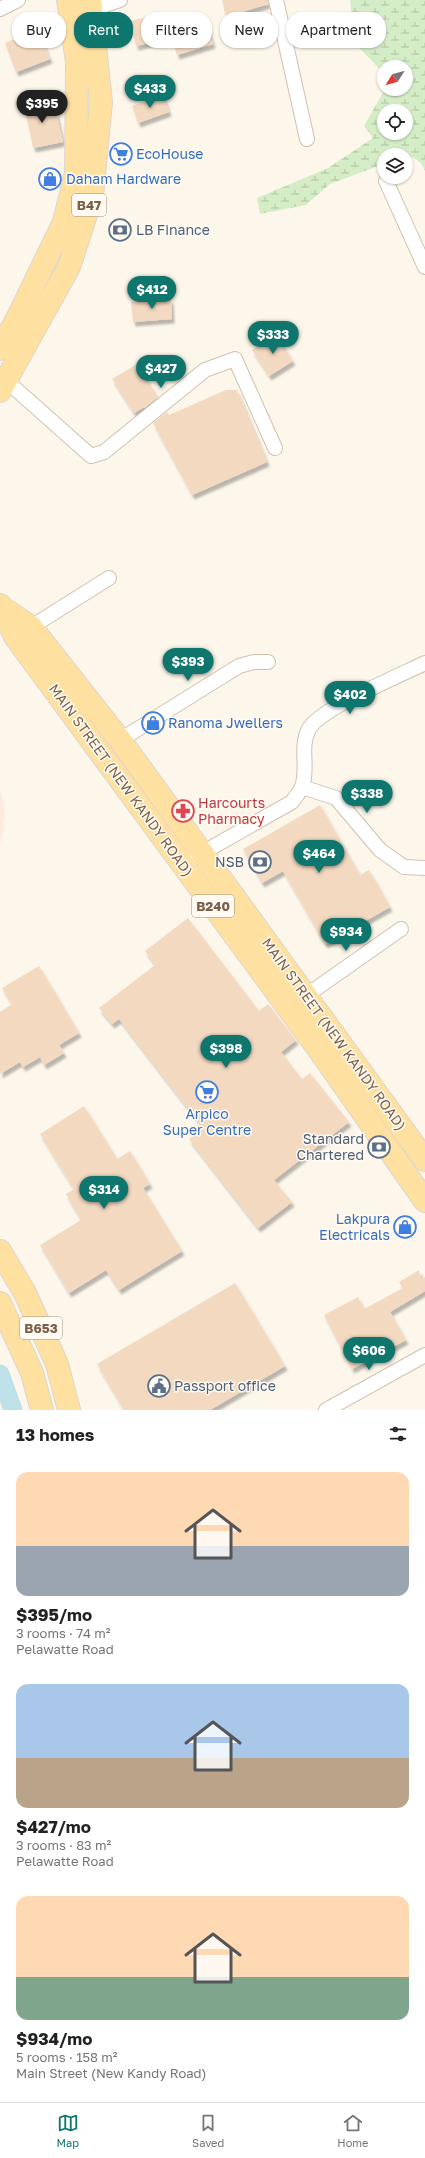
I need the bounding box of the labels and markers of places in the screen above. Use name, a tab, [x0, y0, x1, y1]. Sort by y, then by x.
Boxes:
pin: $433	[126, 75, 174, 109]
pin: $395	[18, 90, 66, 124]
supermarket icon: EcoHouse	[108, 141, 134, 167]
place label: EcoHouse	[136, 145, 203, 162]
shop icon: Daham Hardware	[37, 166, 63, 192]
place label: Daham Hardware	[66, 170, 181, 187]
bank icon: LB Finance	[107, 217, 133, 243]
place label: LB Finance	[136, 221, 210, 238]
pin: $412	[128, 276, 176, 310]
pin: $333	[249, 321, 297, 355]
pin: $427	[137, 355, 185, 389]
pin: $393	[164, 648, 212, 682]
pin: $402	[326, 681, 374, 715]
shop icon: Ranoma Jwellers	[140, 710, 166, 736]
place label: Ranoma Jwellers	[168, 714, 283, 731]
pin: $338	[343, 780, 391, 814]
place label: Harcourts Pharmacy	[198, 794, 265, 827]
pharmacy icon: Harcourts Pharmacy	[170, 798, 196, 824]
pin: $464	[295, 840, 343, 874]
bank icon: NSB	[247, 849, 273, 875]
place label: NSB	[215, 853, 244, 870]
pin: $934	[322, 918, 370, 952]
pin: $398	[202, 1035, 250, 1069]
supermarket icon: Arpico Super Centre	[194, 1079, 220, 1105]
place label: Arpico Super Centre	[163, 1105, 251, 1138]
place label: Standard Chartered	[296, 1130, 364, 1163]
bank icon: Standard Chartered	[366, 1134, 392, 1160]
pin: $314	[80, 1176, 128, 1210]
place label: Lakpura Electricals	[319, 1210, 390, 1243]
shop icon: Lakpura Electricals	[392, 1214, 418, 1240]
pin: $606	[345, 1337, 393, 1371]
public building icon: Passport office	[146, 1373, 172, 1399]
place label: Passport office	[174, 1377, 276, 1394]

